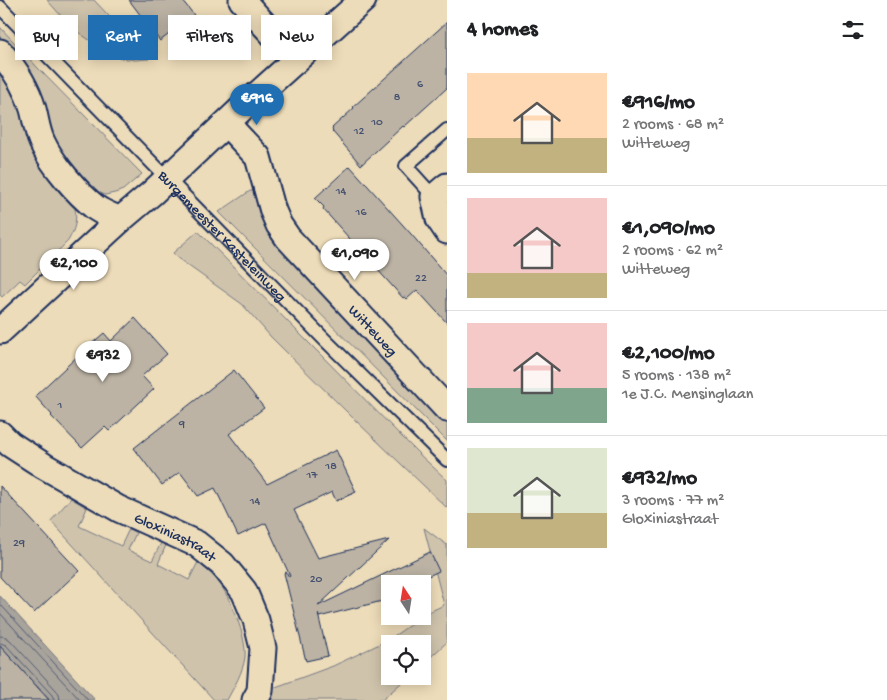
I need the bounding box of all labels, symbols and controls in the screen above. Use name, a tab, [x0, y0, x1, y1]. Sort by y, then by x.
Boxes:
chip: Buy	[15, 15, 78, 60]
chip: Rent	[88, 15, 158, 60]
chip: Filters	[168, 15, 251, 60]
chip: New	[261, 15, 332, 60]
icon: filters	[839, 16, 867, 44]
text: 4 homes	[467, 18, 538, 43]
house number: 6	[417, 78, 424, 92]
pin: €916	[227, 84, 287, 126]
text: €916	[241, 90, 273, 109]
house number: 8	[394, 91, 401, 105]
text: €916/mo	[622, 91, 695, 116]
icon: home	[507, 93, 567, 153]
house number: 10	[370, 116, 383, 130]
text: 2 rooms · 68 m²	[622, 116, 724, 135]
house number: 12	[353, 125, 364, 139]
text: Witteweg	[622, 135, 690, 154]
street label: Burgemeester Kasteleinweg	[153, 167, 289, 306]
house number: 14	[335, 185, 347, 199]
house number: 16	[355, 206, 367, 220]
text: €1,090/mo	[622, 217, 715, 242]
icon: home	[507, 218, 567, 278]
pin: €1,090	[314, 238, 396, 281]
text: 2 rooms · 62 m²	[622, 242, 723, 261]
text: €1,090	[331, 245, 379, 264]
pin: €2,100	[33, 248, 115, 291]
text: €2,100	[50, 255, 98, 274]
text: Witteweg	[622, 261, 690, 280]
house number: 22	[415, 272, 427, 286]
street label: Witteweg	[344, 302, 400, 361]
pin: €932	[73, 340, 133, 383]
text: €2,100/mo	[622, 342, 715, 367]
icon: home	[507, 343, 567, 403]
text: €932	[86, 347, 120, 366]
text: 5 rooms · 138 m²	[622, 367, 731, 386]
text: 1e J.C. Mensinglaan	[622, 386, 753, 405]
house number: 1	[57, 399, 63, 413]
house number: 9	[178, 418, 185, 432]
house number: 18	[324, 460, 337, 474]
text: €932/mo	[622, 467, 697, 492]
icon: home	[507, 468, 567, 528]
house number: 17	[305, 469, 318, 483]
text: 3 rooms · 77 m²	[622, 492, 724, 511]
house number: 14	[249, 495, 261, 509]
street label: Gloxiniastraat	[131, 510, 220, 568]
text: Gloxiniastraat	[622, 511, 718, 530]
house number: 29	[13, 537, 25, 551]
house number: 20	[310, 573, 323, 587]
north arrow	[381, 575, 431, 625]
map controls	[381, 575, 431, 685]
button: locate	[381, 635, 431, 685]

